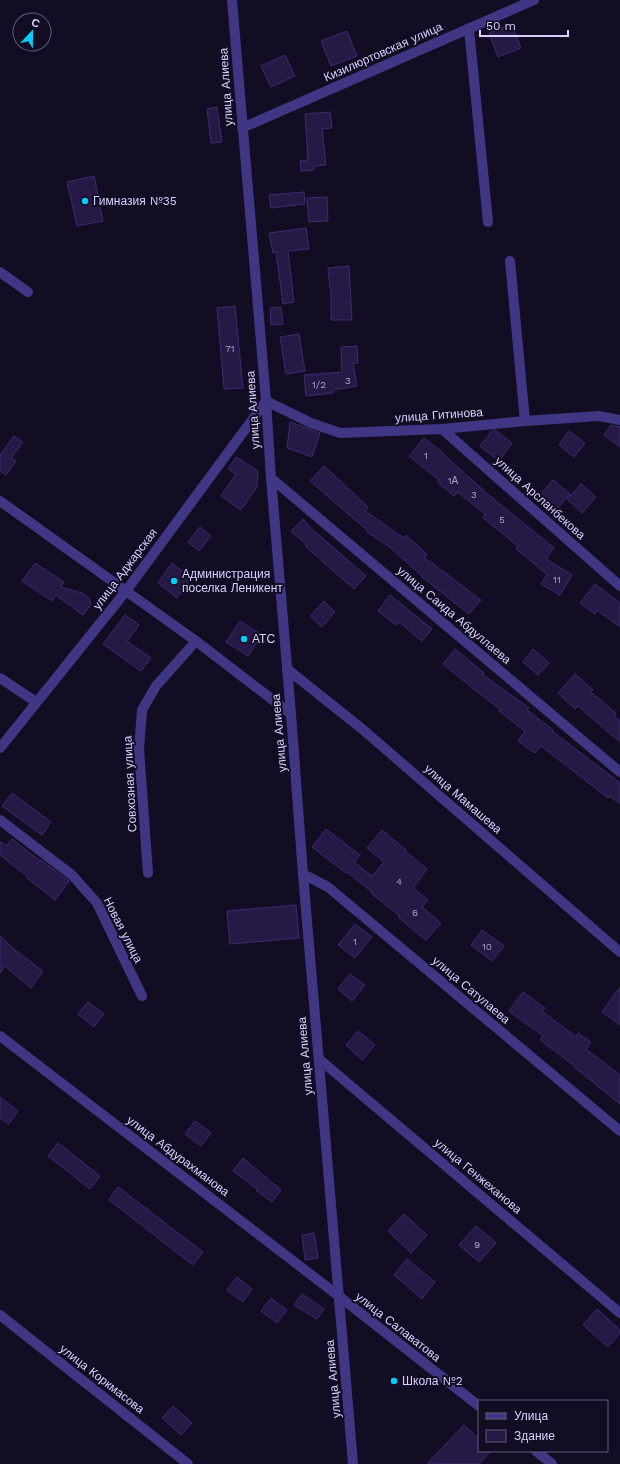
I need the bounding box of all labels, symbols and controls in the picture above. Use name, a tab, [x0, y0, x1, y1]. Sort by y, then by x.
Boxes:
north arrow	[12, 12, 52, 52]
scale bar	[480, 12, 568, 38]
text: С	[29, 16, 42, 31]
street label: Кизилюртовская улица	[322, 19, 445, 84]
text: 50 m	[486, 19, 516, 33]
street label: улица Алиева	[216, 47, 236, 127]
place label: Гимназия №35	[93, 194, 177, 208]
marker: Гимназия №35	[80, 196, 90, 206]
house number: 71	[225, 343, 235, 354]
street label: улица Алиева	[243, 370, 263, 450]
house number: 3	[345, 375, 351, 386]
house number: 1/2	[312, 379, 326, 390]
street label: улица Гитинова	[395, 405, 484, 425]
house number: 1	[424, 450, 428, 461]
street label: улица Арсланбекова	[492, 454, 588, 542]
house number: 1А	[448, 475, 459, 486]
house number: 3	[471, 489, 477, 500]
house number: 5	[499, 514, 505, 525]
street label: улица Аджарская	[90, 526, 160, 612]
street label: улица Саида Абдуллаева	[394, 563, 514, 667]
place label: Администрация поселка Леникент	[182, 567, 283, 595]
house number: 11	[553, 574, 561, 585]
marker: Администрация поселка Леникент	[169, 576, 179, 586]
place label: АТС	[252, 632, 275, 646]
marker: АТС	[239, 634, 249, 644]
street label: улица Алиева	[269, 693, 289, 773]
street label: Совхозная улица	[120, 735, 140, 833]
street label: улица Мамашева	[421, 762, 505, 837]
house number: 4	[396, 876, 402, 887]
street label: Новая улица	[100, 895, 146, 965]
house number: 6	[412, 907, 418, 918]
house number: 1	[353, 936, 357, 947]
house number: 10	[482, 941, 492, 952]
street label: улица Сатулаева	[429, 953, 513, 1027]
street label: улица Алиева	[295, 1016, 315, 1096]
street label: улица Абдурахманова	[124, 1113, 232, 1199]
street label: улица Генжеханова	[432, 1136, 525, 1217]
house number: 9	[474, 1239, 480, 1250]
street label: улица Салаватова	[353, 1290, 443, 1365]
street label: улица Алиева	[323, 1339, 343, 1419]
street label: улица Коркмасова	[57, 1342, 147, 1417]
place label: Школа №2	[402, 1374, 463, 1388]
marker: Школа №2	[389, 1376, 399, 1386]
legend	[478, 1400, 608, 1452]
text: Улица	[514, 1409, 548, 1423]
text: Здание	[514, 1429, 555, 1443]

